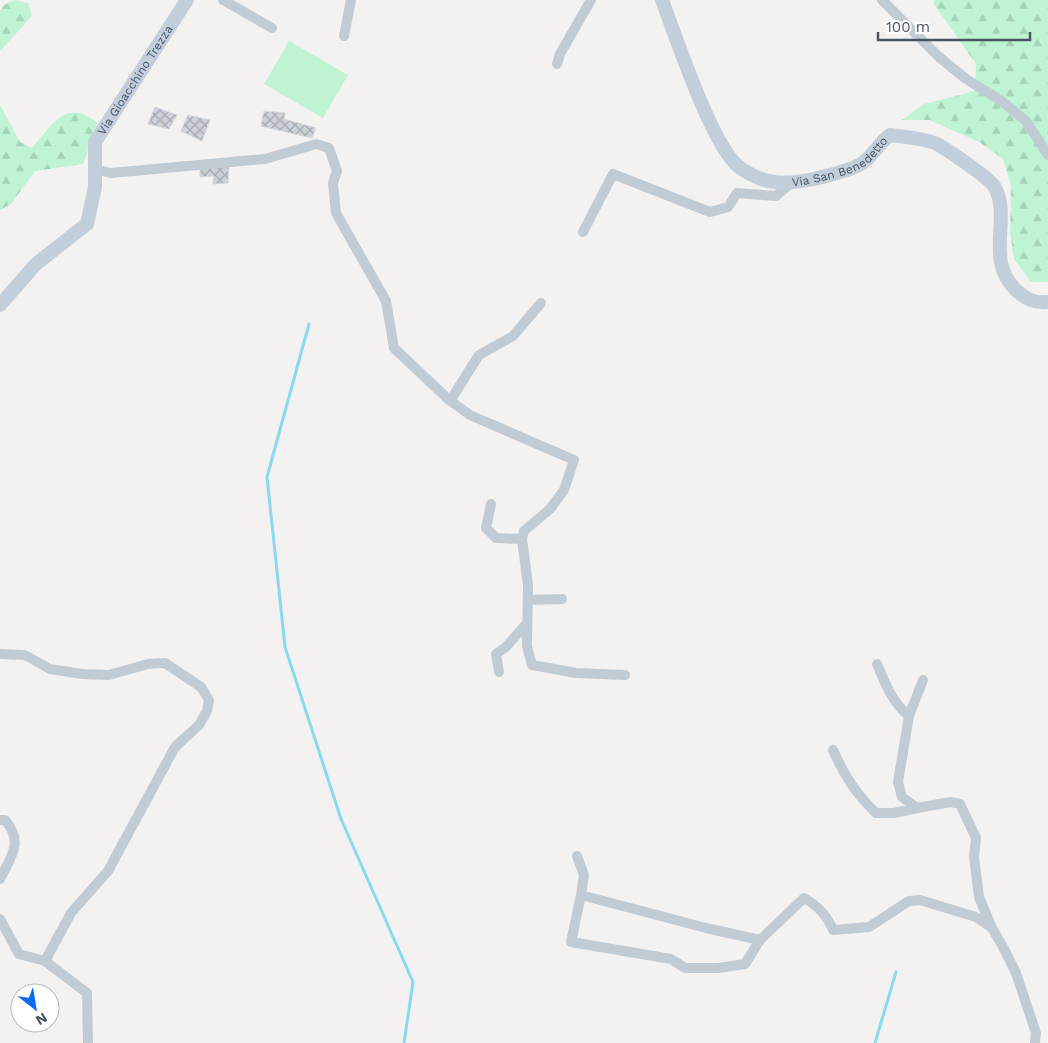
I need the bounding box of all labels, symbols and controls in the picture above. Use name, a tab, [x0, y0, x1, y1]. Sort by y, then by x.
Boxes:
scale bar	[878, 10, 1030, 42]
text: 100 m	[886, 18, 930, 36]
street label: Via Gioacchino Trezza	[95, 22, 176, 138]
street label: Via San Benedetto	[791, 134, 890, 189]
north arrow	[10, 983, 60, 1033]
text: N	[33, 1010, 50, 1029]

